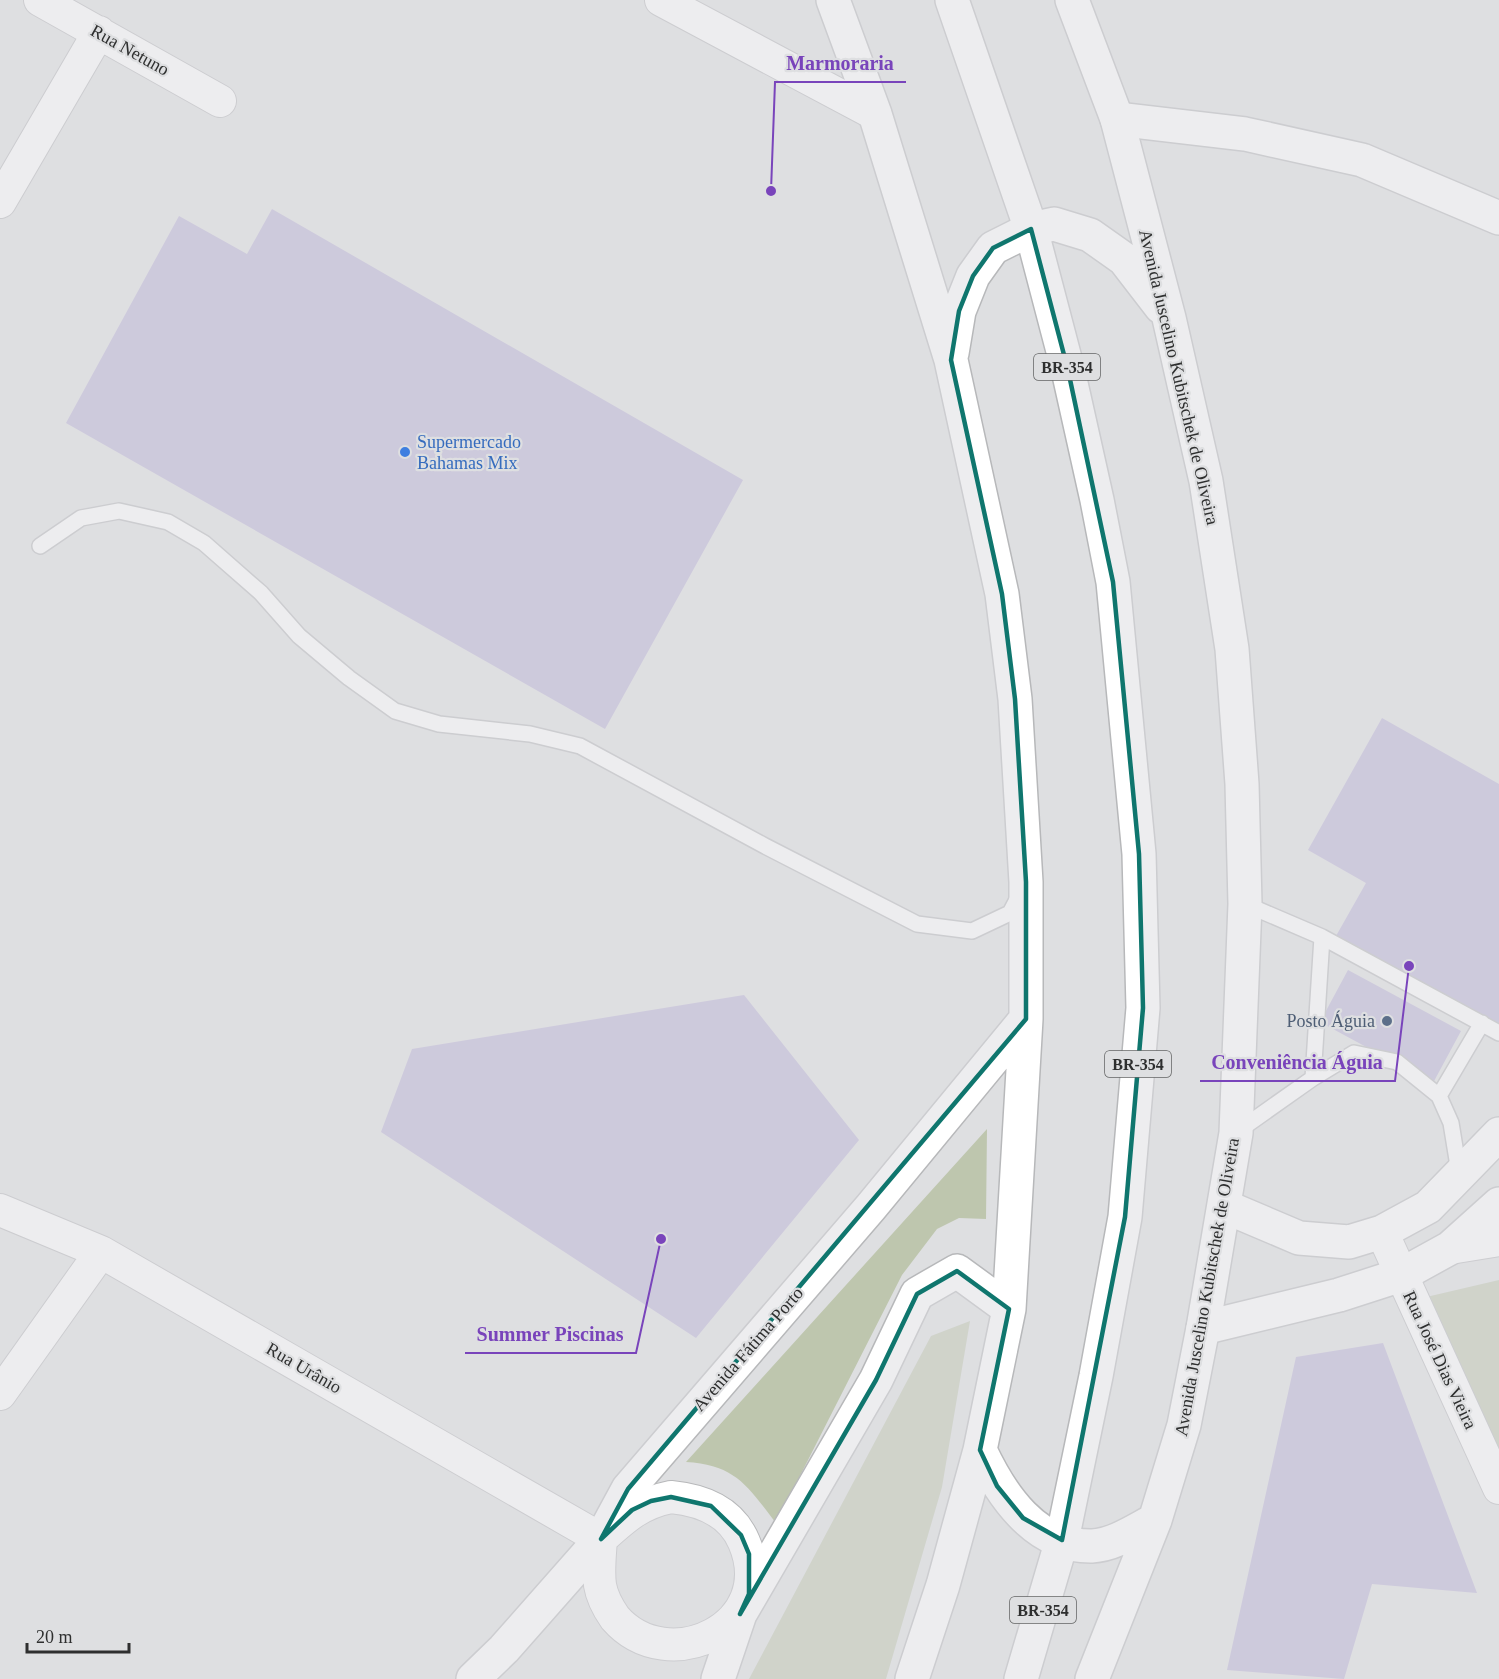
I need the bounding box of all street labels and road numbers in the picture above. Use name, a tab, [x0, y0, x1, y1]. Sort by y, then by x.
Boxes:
street label: Rua Netuno	[87, 20, 173, 80]
street label: Avenida Juscelino Kubitschek de Oliveira	[1135, 227, 1223, 527]
road number: BR-354	[1034, 354, 1100, 380]
road number: BR-354	[1105, 1051, 1171, 1077]
street label: Avenida Juscelino Kubitschek de Oliveira	[1171, 1136, 1243, 1438]
street label: Avenida Fátima Porto	[689, 1283, 807, 1415]
street label: Rua José Dias Vieira	[1399, 1288, 1481, 1432]
street label: Rua Urânio	[263, 1338, 345, 1398]
road number: BR-354	[1010, 1597, 1076, 1623]

